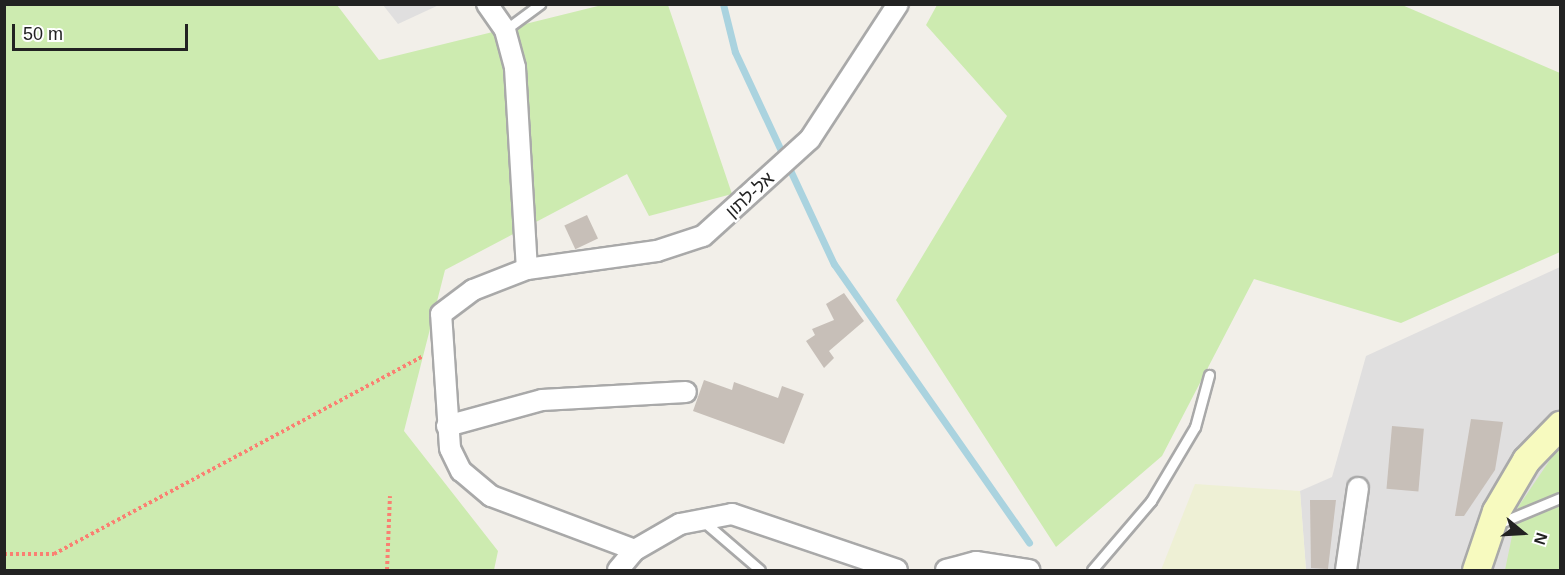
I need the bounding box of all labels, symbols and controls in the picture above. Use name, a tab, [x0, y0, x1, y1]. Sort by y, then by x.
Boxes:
scale bar	[15, 12, 190, 50]
text: 50 m	[23, 24, 63, 44]
street label: אל-לתון	[721, 168, 779, 222]
north arrow	[1493, 503, 1553, 563]
text: N	[1531, 531, 1550, 547]

